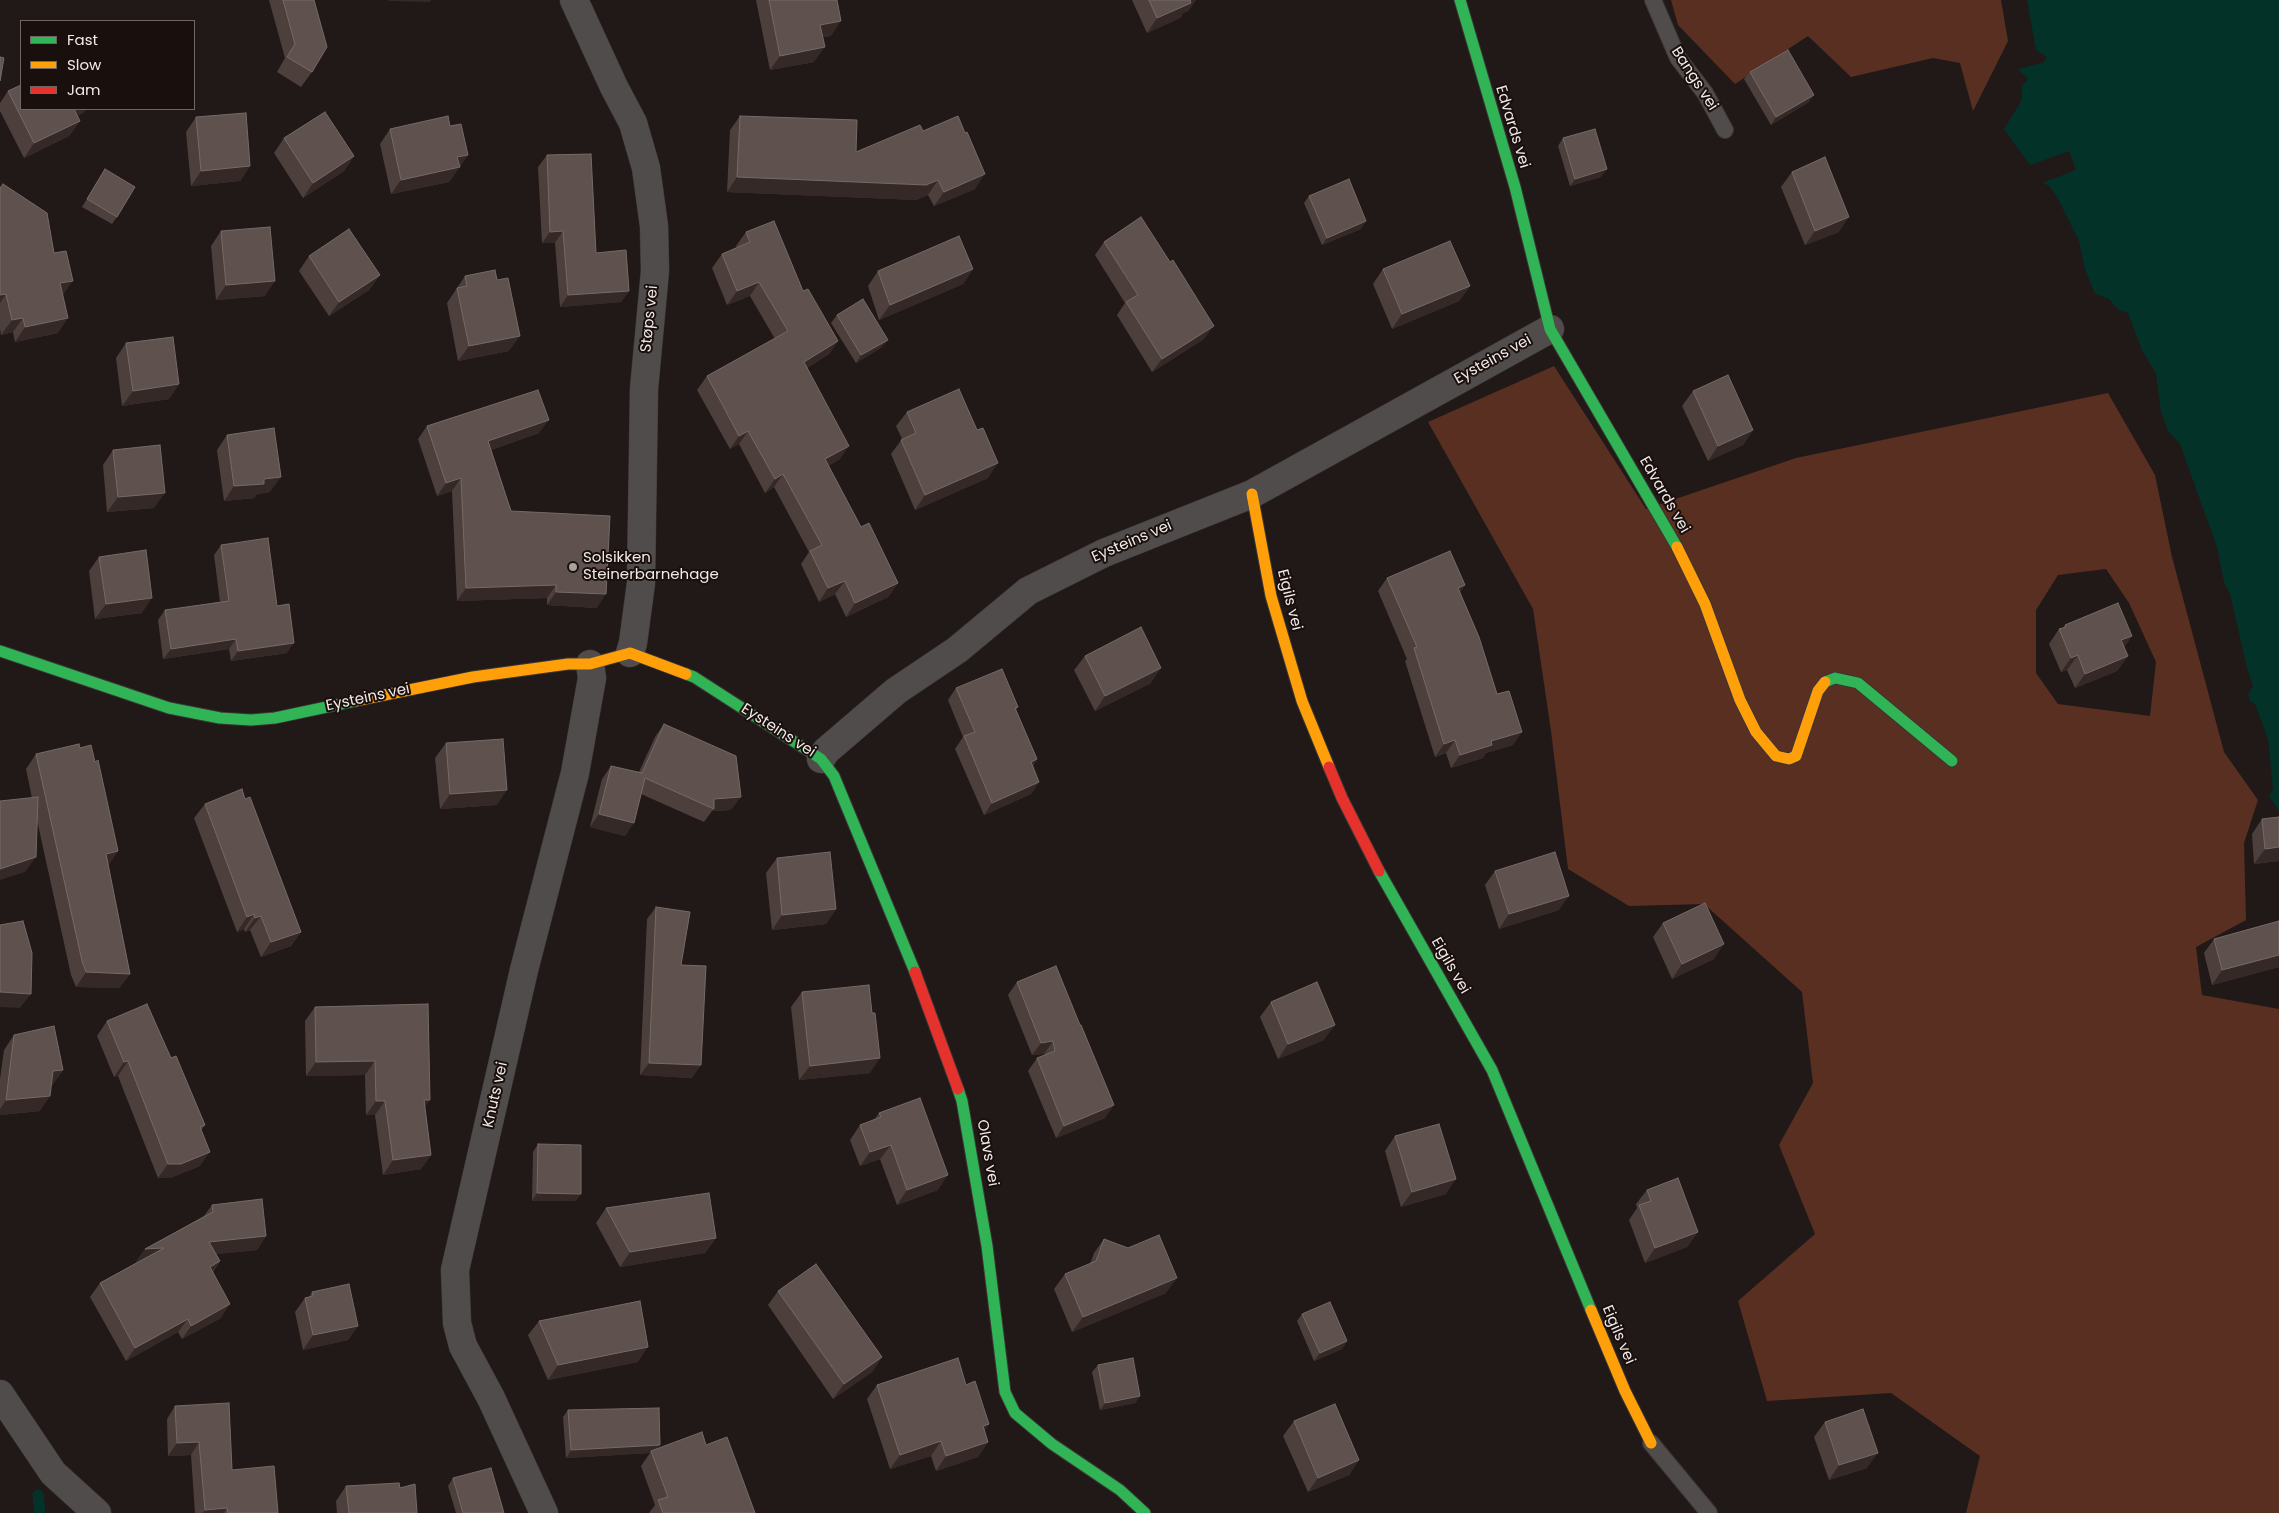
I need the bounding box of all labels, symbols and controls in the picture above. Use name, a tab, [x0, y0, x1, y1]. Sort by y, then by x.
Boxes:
legend	[20, 20, 195, 110]
text: Fast	[67, 29, 98, 50]
street label: Bangs vei	[1667, 44, 1721, 114]
text: Slow	[67, 54, 101, 75]
text: Jam	[67, 79, 101, 100]
street label: Edvards vei	[1491, 84, 1533, 170]
street label: Støps vei	[638, 285, 662, 353]
street label: Eysteins vei	[1451, 331, 1535, 389]
street label: Edvards vei	[1635, 454, 1693, 536]
street label: Eysteins vei	[1089, 517, 1175, 567]
place label: Solsikken Steinerbarnehage	[583, 549, 719, 584]
marker: Solsikken Steinerbarnehage	[567, 561, 579, 573]
street label: Eigils vei	[1273, 568, 1305, 632]
street label: Eysteins vei	[324, 680, 412, 716]
street label: Eysteins vei	[737, 700, 819, 762]
street label: Eigils vei	[1427, 935, 1473, 997]
street label: Knuts vei	[480, 1060, 512, 1130]
street label: Olavs vei	[972, 1118, 1002, 1188]
street label: Eigils vei	[1598, 1303, 1638, 1367]

